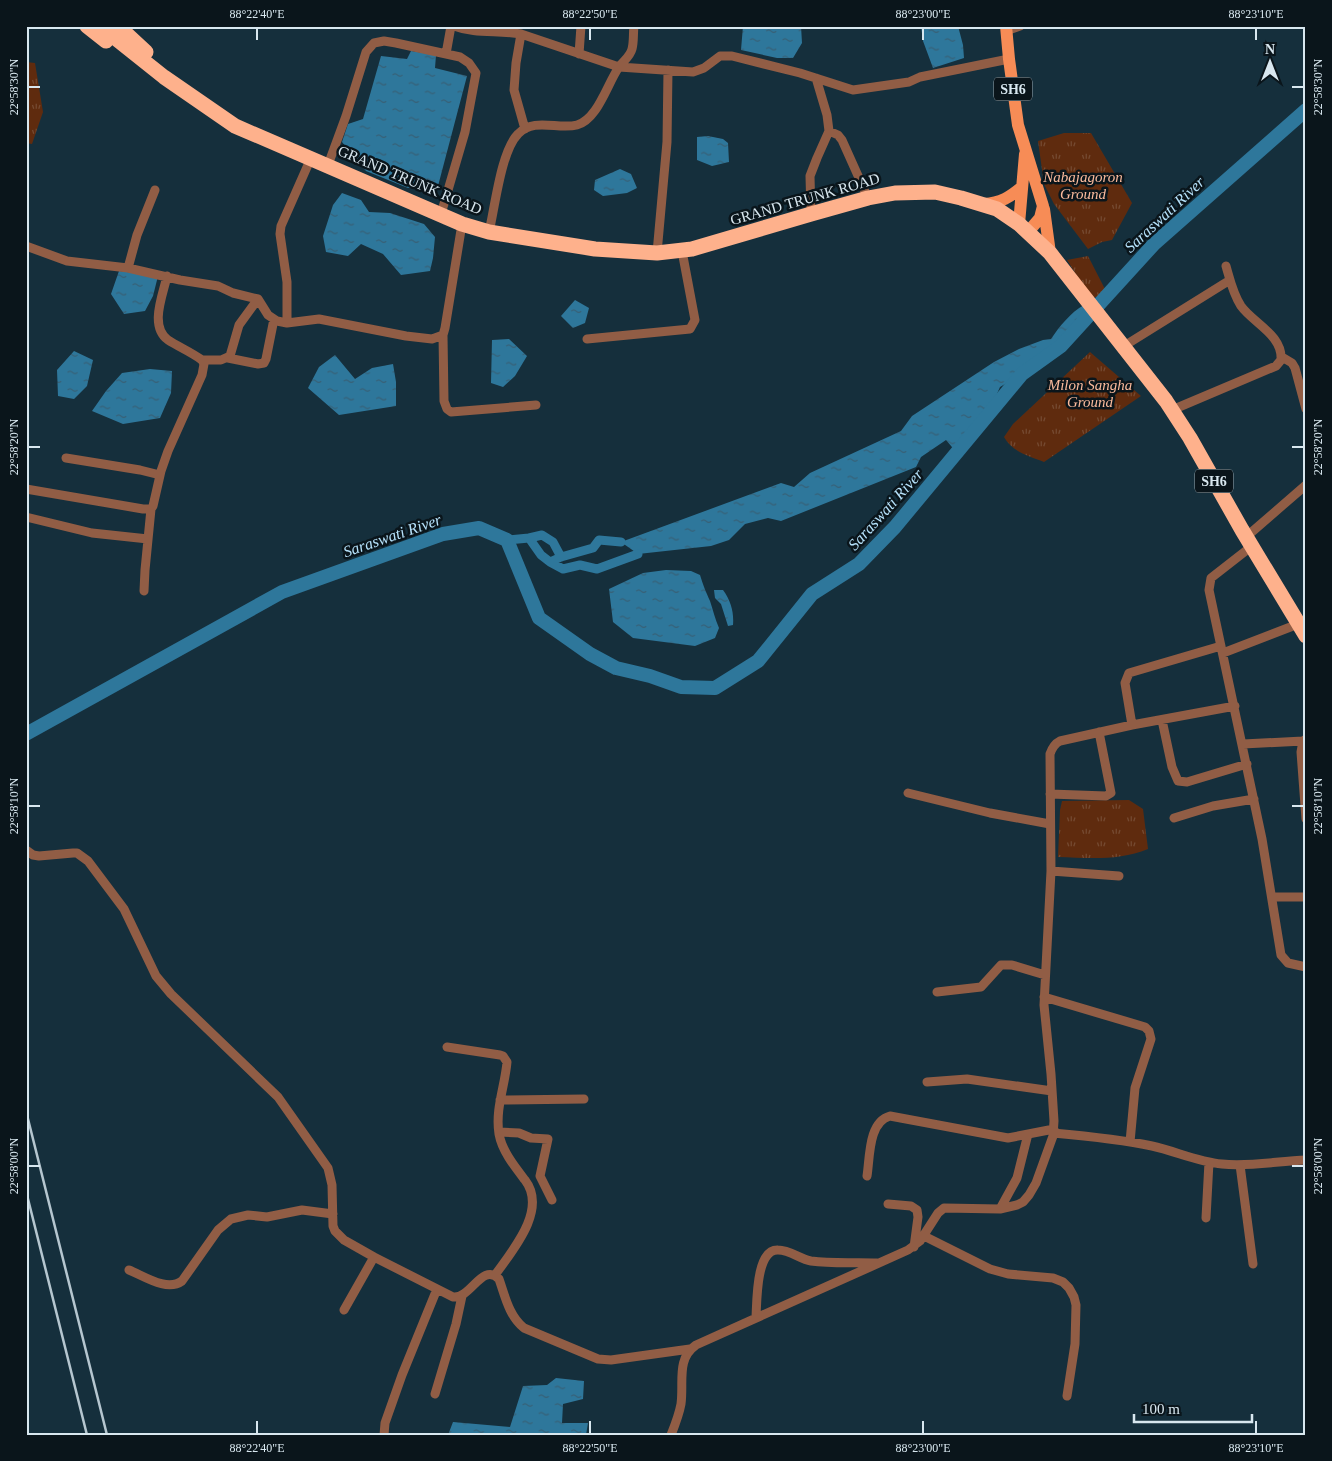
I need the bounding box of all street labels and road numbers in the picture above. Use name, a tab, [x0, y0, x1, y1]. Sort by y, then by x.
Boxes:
road number: SH6	[994, 78, 1032, 100]
street label: GRAND TRUNK ROAD	[336, 142, 484, 218]
street label: GRAND TRUNK ROAD	[728, 170, 882, 228]
road number: SH6	[1195, 470, 1233, 492]

